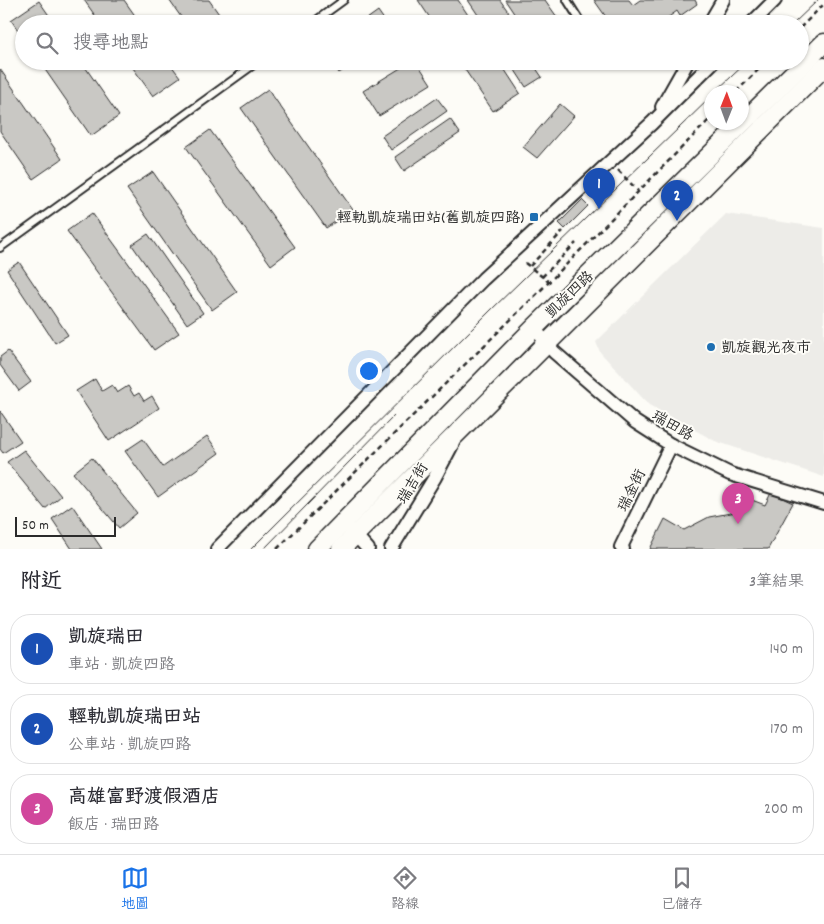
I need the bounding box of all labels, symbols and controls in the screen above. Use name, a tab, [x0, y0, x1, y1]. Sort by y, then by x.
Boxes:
search box	[15, 15, 809, 70]
icon: search	[33, 29, 61, 57]
text: 搜尋地點	[73, 31, 149, 58]
north arrow	[704, 85, 749, 130]
pin: 1	[583, 168, 615, 209]
pin: 2	[661, 180, 693, 221]
place label: 輕軌凱旋瑞田站(舊凱旋四路)	[336, 208, 524, 230]
marker: 輕軌凱旋瑞田站(舊凱旋四路)	[528, 211, 540, 223]
street label: 凱旋四路	[541, 267, 600, 324]
place label: 凱旋觀光夜市	[721, 338, 811, 360]
marker: 凱旋觀光夜市	[705, 341, 717, 353]
your location	[356, 358, 382, 384]
street label: 瑞田路	[647, 406, 697, 448]
street label: 瑞吉街	[393, 459, 435, 509]
street label: 瑞金街	[613, 466, 653, 516]
pin: 3	[722, 483, 754, 524]
scale bar	[15, 514, 116, 537]
text: 50 m	[22, 516, 49, 536]
text: 附近	[20, 568, 62, 598]
text: 3筆結果	[749, 571, 804, 594]
text: 凱旋瑞田	[68, 625, 144, 652]
text: 1	[35, 638, 39, 661]
text: 140 m	[769, 638, 803, 661]
text: 車站 · 凱旋四路	[68, 654, 175, 677]
text: 輕軌凱旋瑞田站	[68, 705, 201, 732]
text: 2	[34, 718, 41, 741]
text: 170 m	[770, 718, 803, 741]
text: 公車站 · 凱旋四路	[68, 734, 191, 757]
text: 高雄富野渡假酒店	[68, 785, 220, 812]
text: 3	[33, 798, 41, 821]
text: 200 m	[764, 798, 803, 821]
text: 飯店 · 瑞田路	[68, 814, 159, 837]
tab: 地圖	[121, 864, 149, 915]
tab: 路線	[391, 864, 419, 915]
tab: 已儲存	[661, 864, 703, 915]

